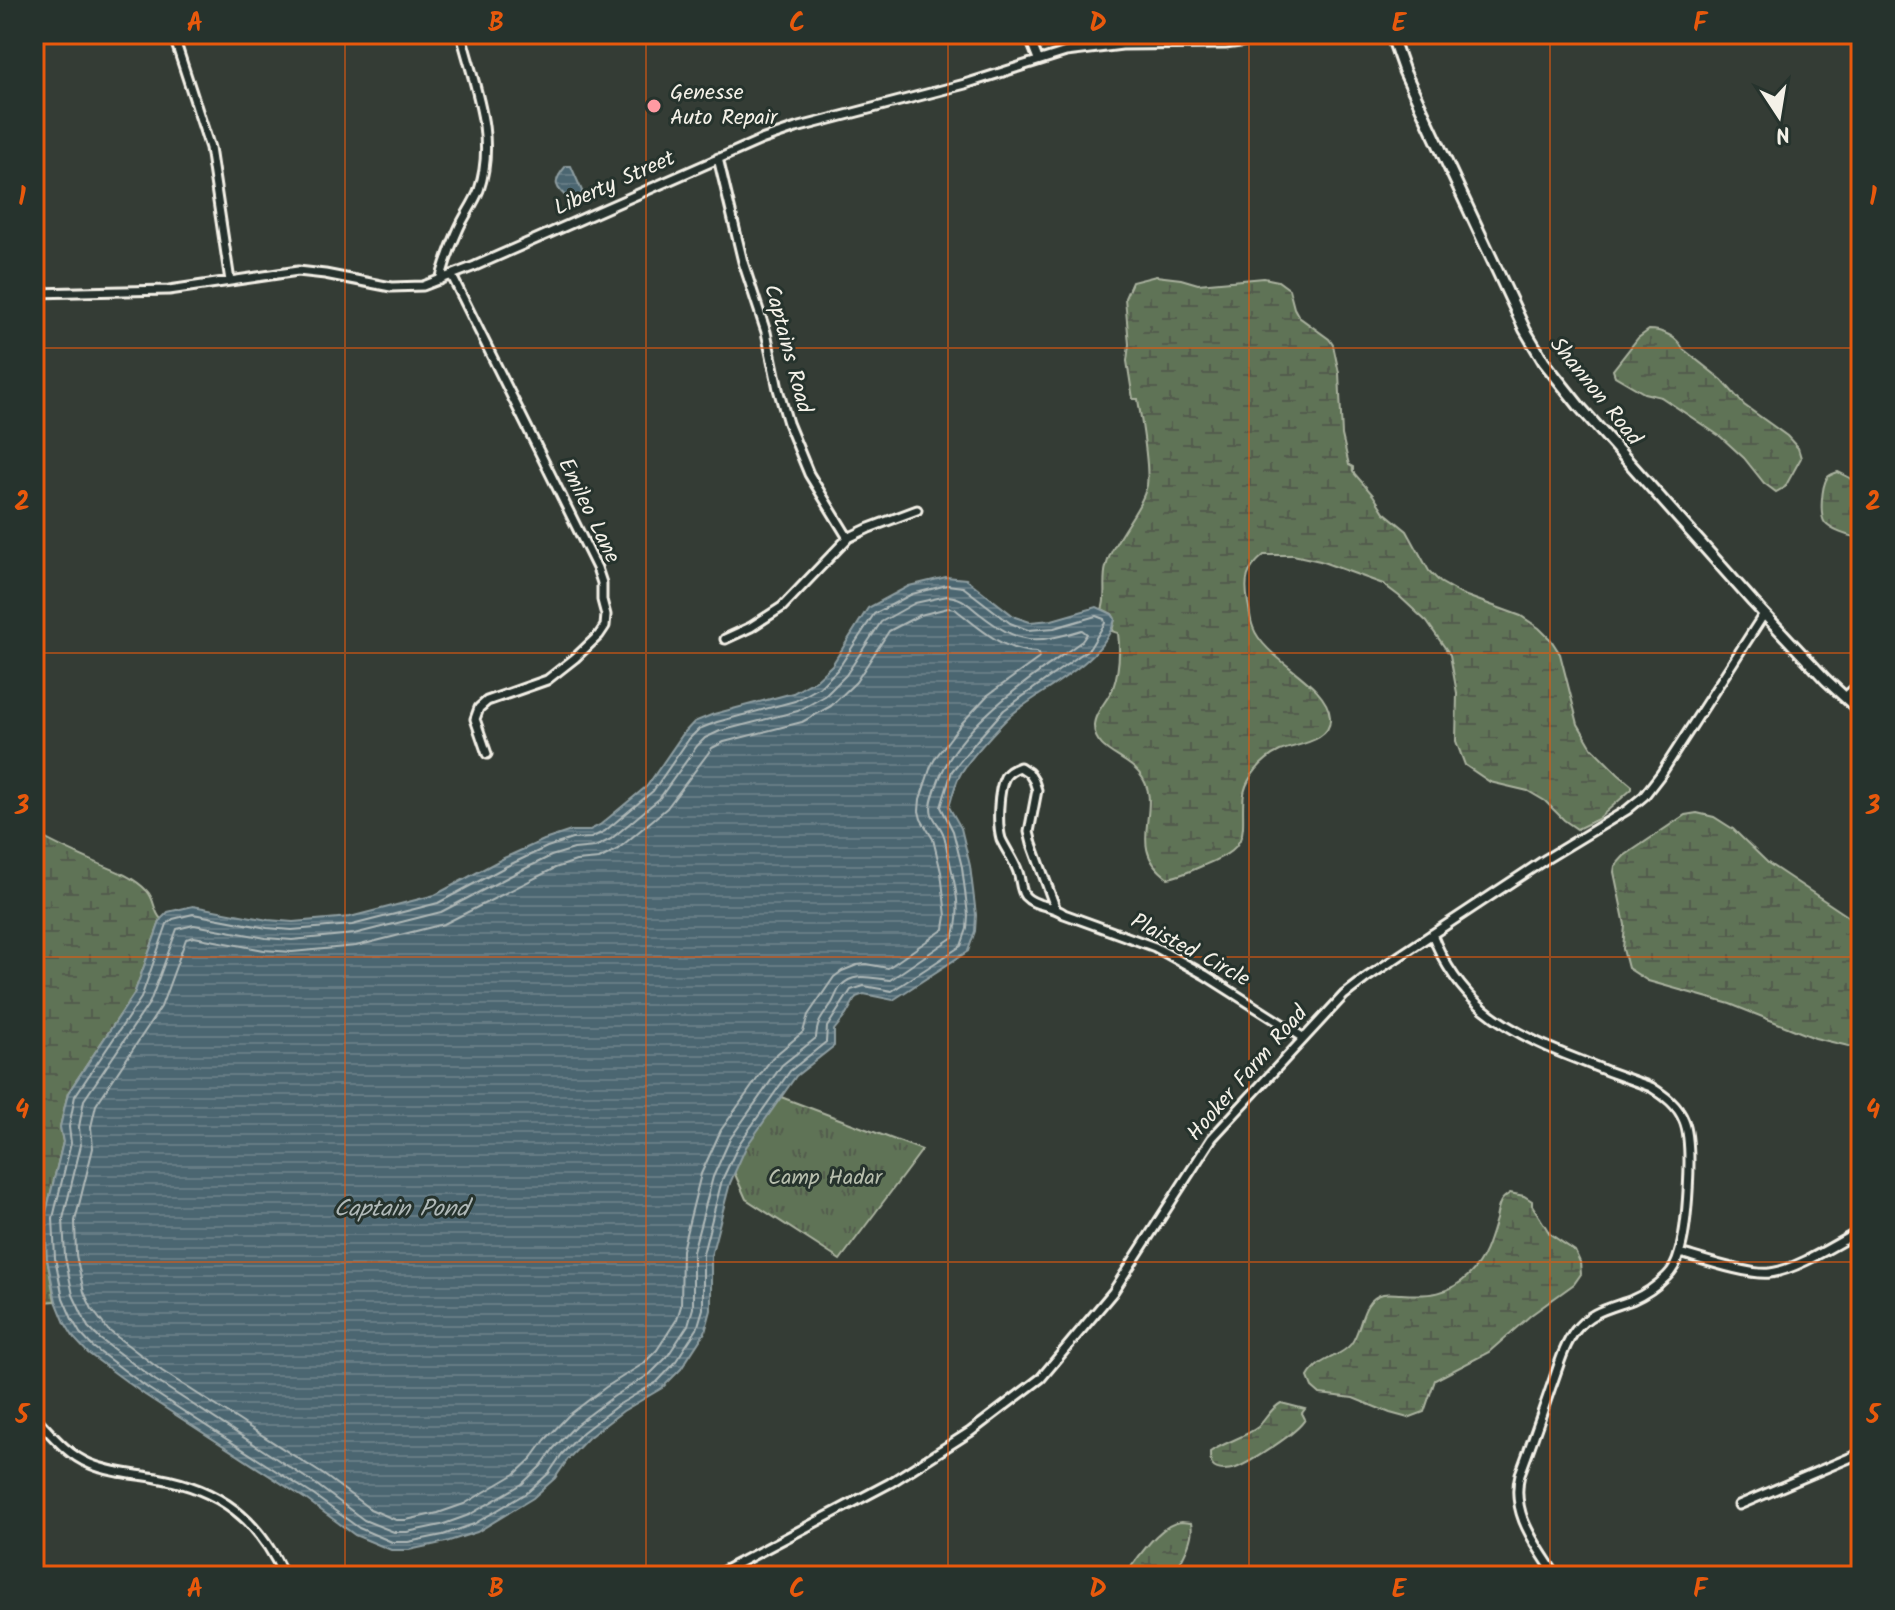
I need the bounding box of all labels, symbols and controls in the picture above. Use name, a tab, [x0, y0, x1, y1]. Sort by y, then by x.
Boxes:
text: A	[187, 3, 203, 45]
text: B	[488, 3, 504, 45]
text: C	[789, 3, 805, 45]
text: D	[1089, 3, 1107, 45]
text: E	[1392, 3, 1408, 45]
text: F	[1693, 3, 1709, 45]
place label: Genesse Auto Repair	[670, 76, 779, 136]
north arrow	[1739, 76, 1819, 156]
marker: Genesse Auto Repair	[645, 97, 663, 115]
text: N	[1772, 115, 1793, 152]
street label: Liberty Street	[549, 141, 682, 226]
text: 1	[18, 177, 26, 219]
text: 1	[1869, 177, 1877, 219]
street label: Captains Road	[753, 281, 821, 418]
street label: Shannon Road	[1540, 330, 1651, 455]
street label: Emileo Lane	[547, 452, 629, 570]
text: 2	[14, 482, 30, 524]
text: 2	[1865, 482, 1881, 524]
text: 3	[14, 786, 29, 828]
text: 3	[1865, 786, 1880, 828]
street label: Plaisted Circle	[1124, 905, 1256, 997]
street label: Hooker Farm Road	[1179, 997, 1318, 1150]
text: 4	[15, 1090, 29, 1132]
text: 4	[1866, 1090, 1880, 1132]
park label: Camp Hadar	[768, 1161, 884, 1196]
water label: Captain Pond	[334, 1190, 473, 1229]
text: 5	[14, 1395, 30, 1437]
text: 5	[1865, 1395, 1881, 1437]
text: A	[187, 1569, 203, 1610]
text: B	[488, 1569, 504, 1610]
text: C	[789, 1569, 805, 1610]
text: D	[1089, 1569, 1107, 1610]
text: E	[1392, 1569, 1408, 1610]
text: F	[1693, 1569, 1709, 1610]

